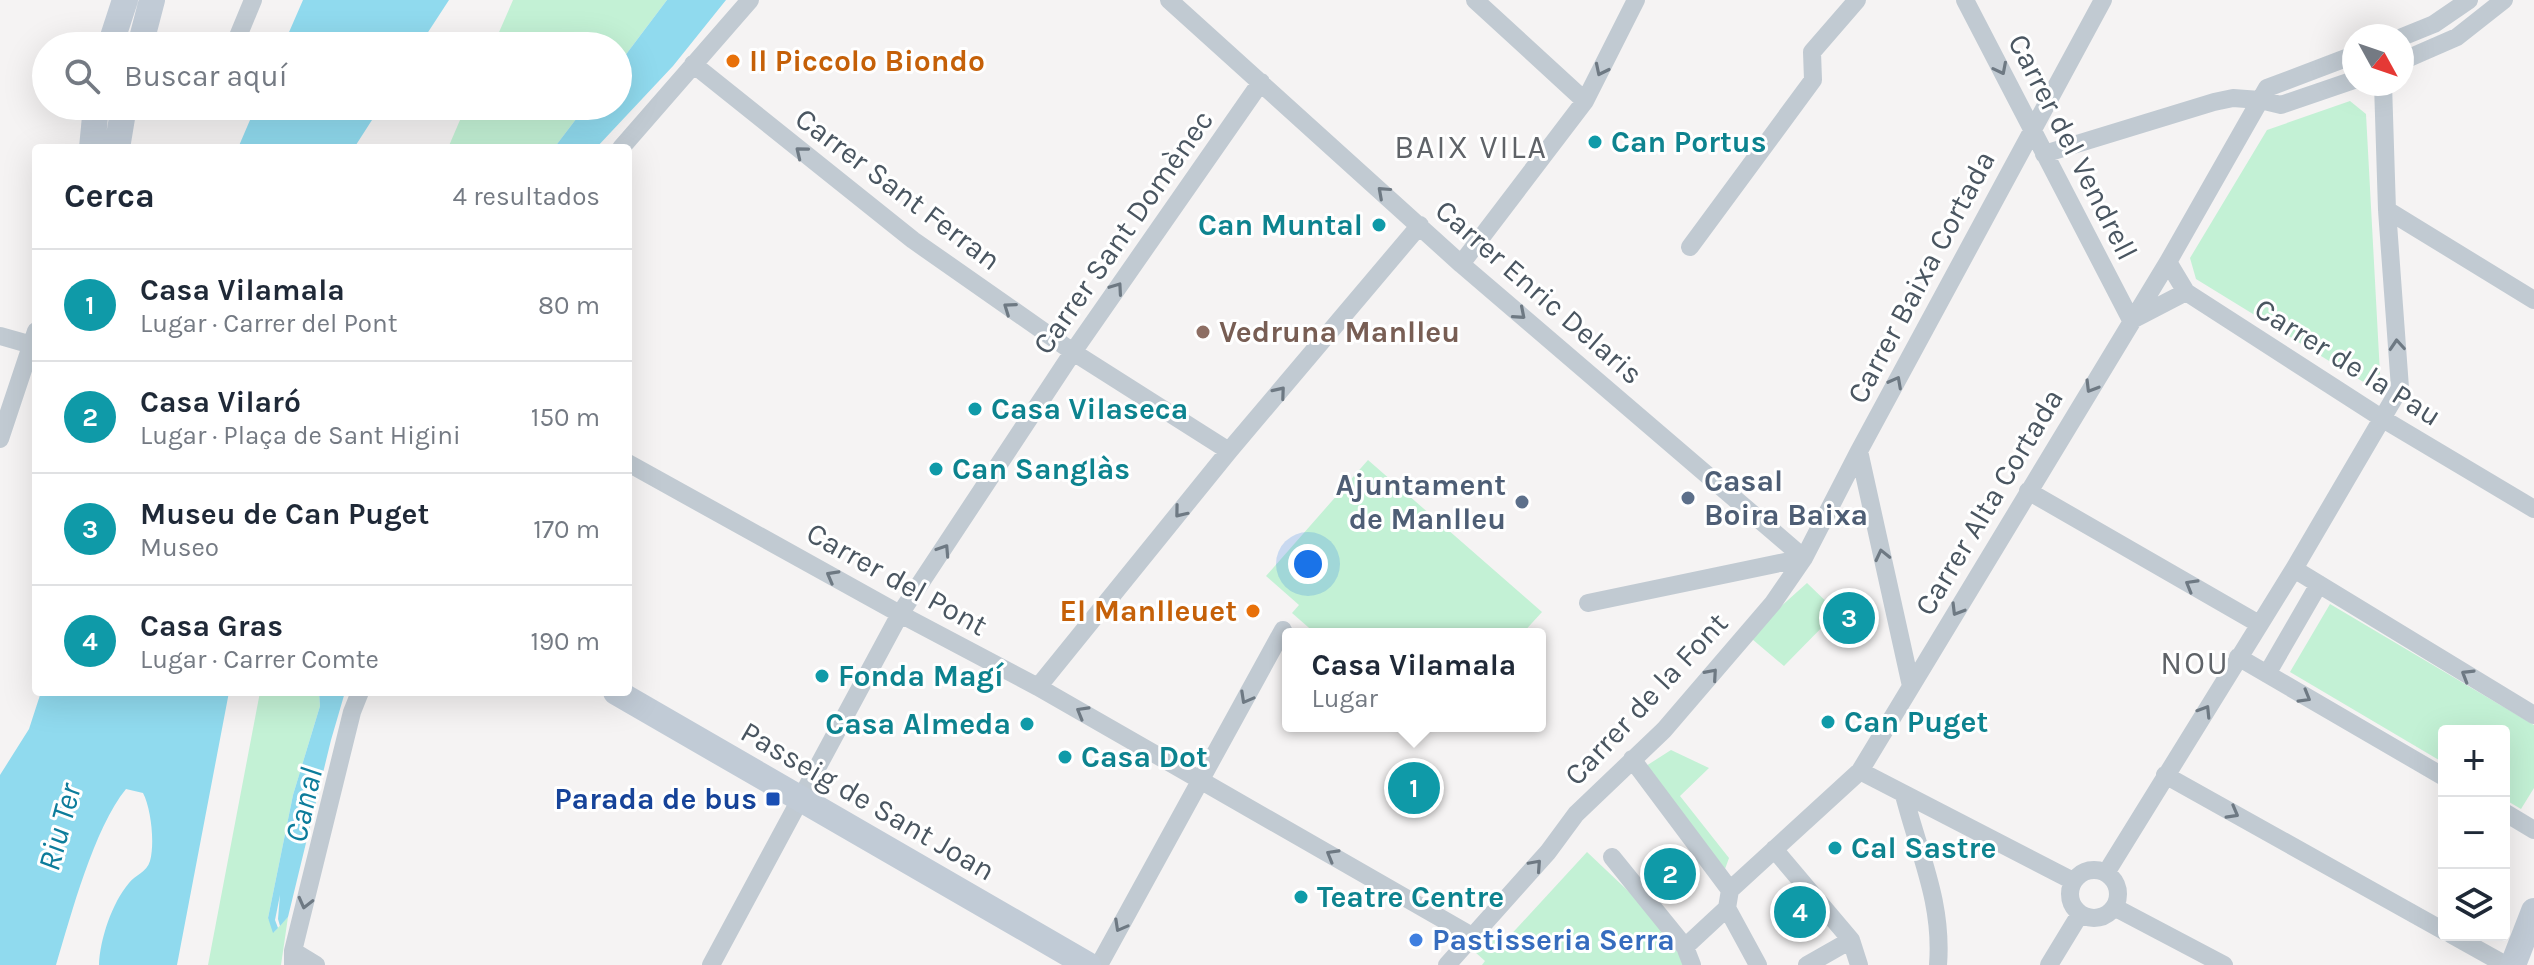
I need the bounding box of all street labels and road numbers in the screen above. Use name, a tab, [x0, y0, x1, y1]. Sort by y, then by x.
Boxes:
street label: Carrer del Vendrell	[2000, 28, 2146, 266]
street label: Carrer Sant Ferran	[788, 100, 1008, 278]
street label: Carrer Sant Domènec	[1025, 103, 1221, 361]
street label: Carrer Baixa Cortada	[1839, 145, 2003, 409]
street label: Carrer Enric Delaris	[1428, 192, 1650, 392]
street label: Carrer de la Pau	[2248, 290, 2448, 434]
street label: Carrer Alta Cortada	[1907, 382, 2071, 622]
street label: Carrer del Pont	[800, 515, 994, 643]
street label: Carrer de la Font	[1557, 605, 1735, 793]
street label: Passeig de Sant Joan	[734, 713, 1002, 889]

